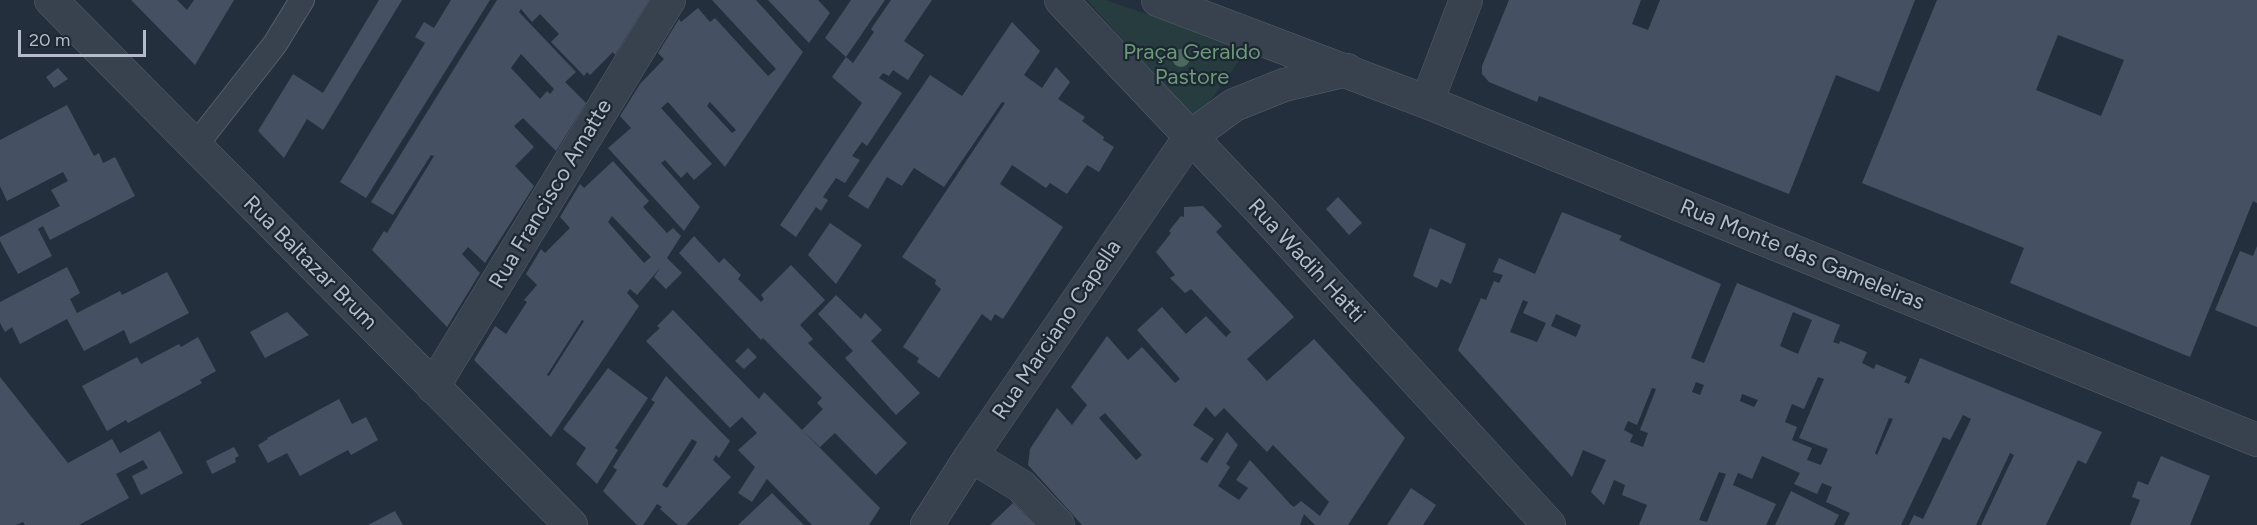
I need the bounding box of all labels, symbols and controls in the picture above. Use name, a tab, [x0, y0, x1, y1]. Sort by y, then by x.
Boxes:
scale bar	[21, 18, 148, 56]
text: 20 m	[29, 29, 70, 51]
park label: Praça Geraldo Pastore	[1123, 40, 1261, 92]
street label: Rua Francisco Amatte	[484, 95, 618, 293]
street label: Rua Baltazar Brum	[238, 191, 382, 335]
street label: Rua Wadih Hatti	[1242, 194, 1370, 328]
street label: Rua Monte das Gameleiras	[1676, 194, 1928, 316]
street label: Rua Marciano Capella	[987, 235, 1127, 425]

